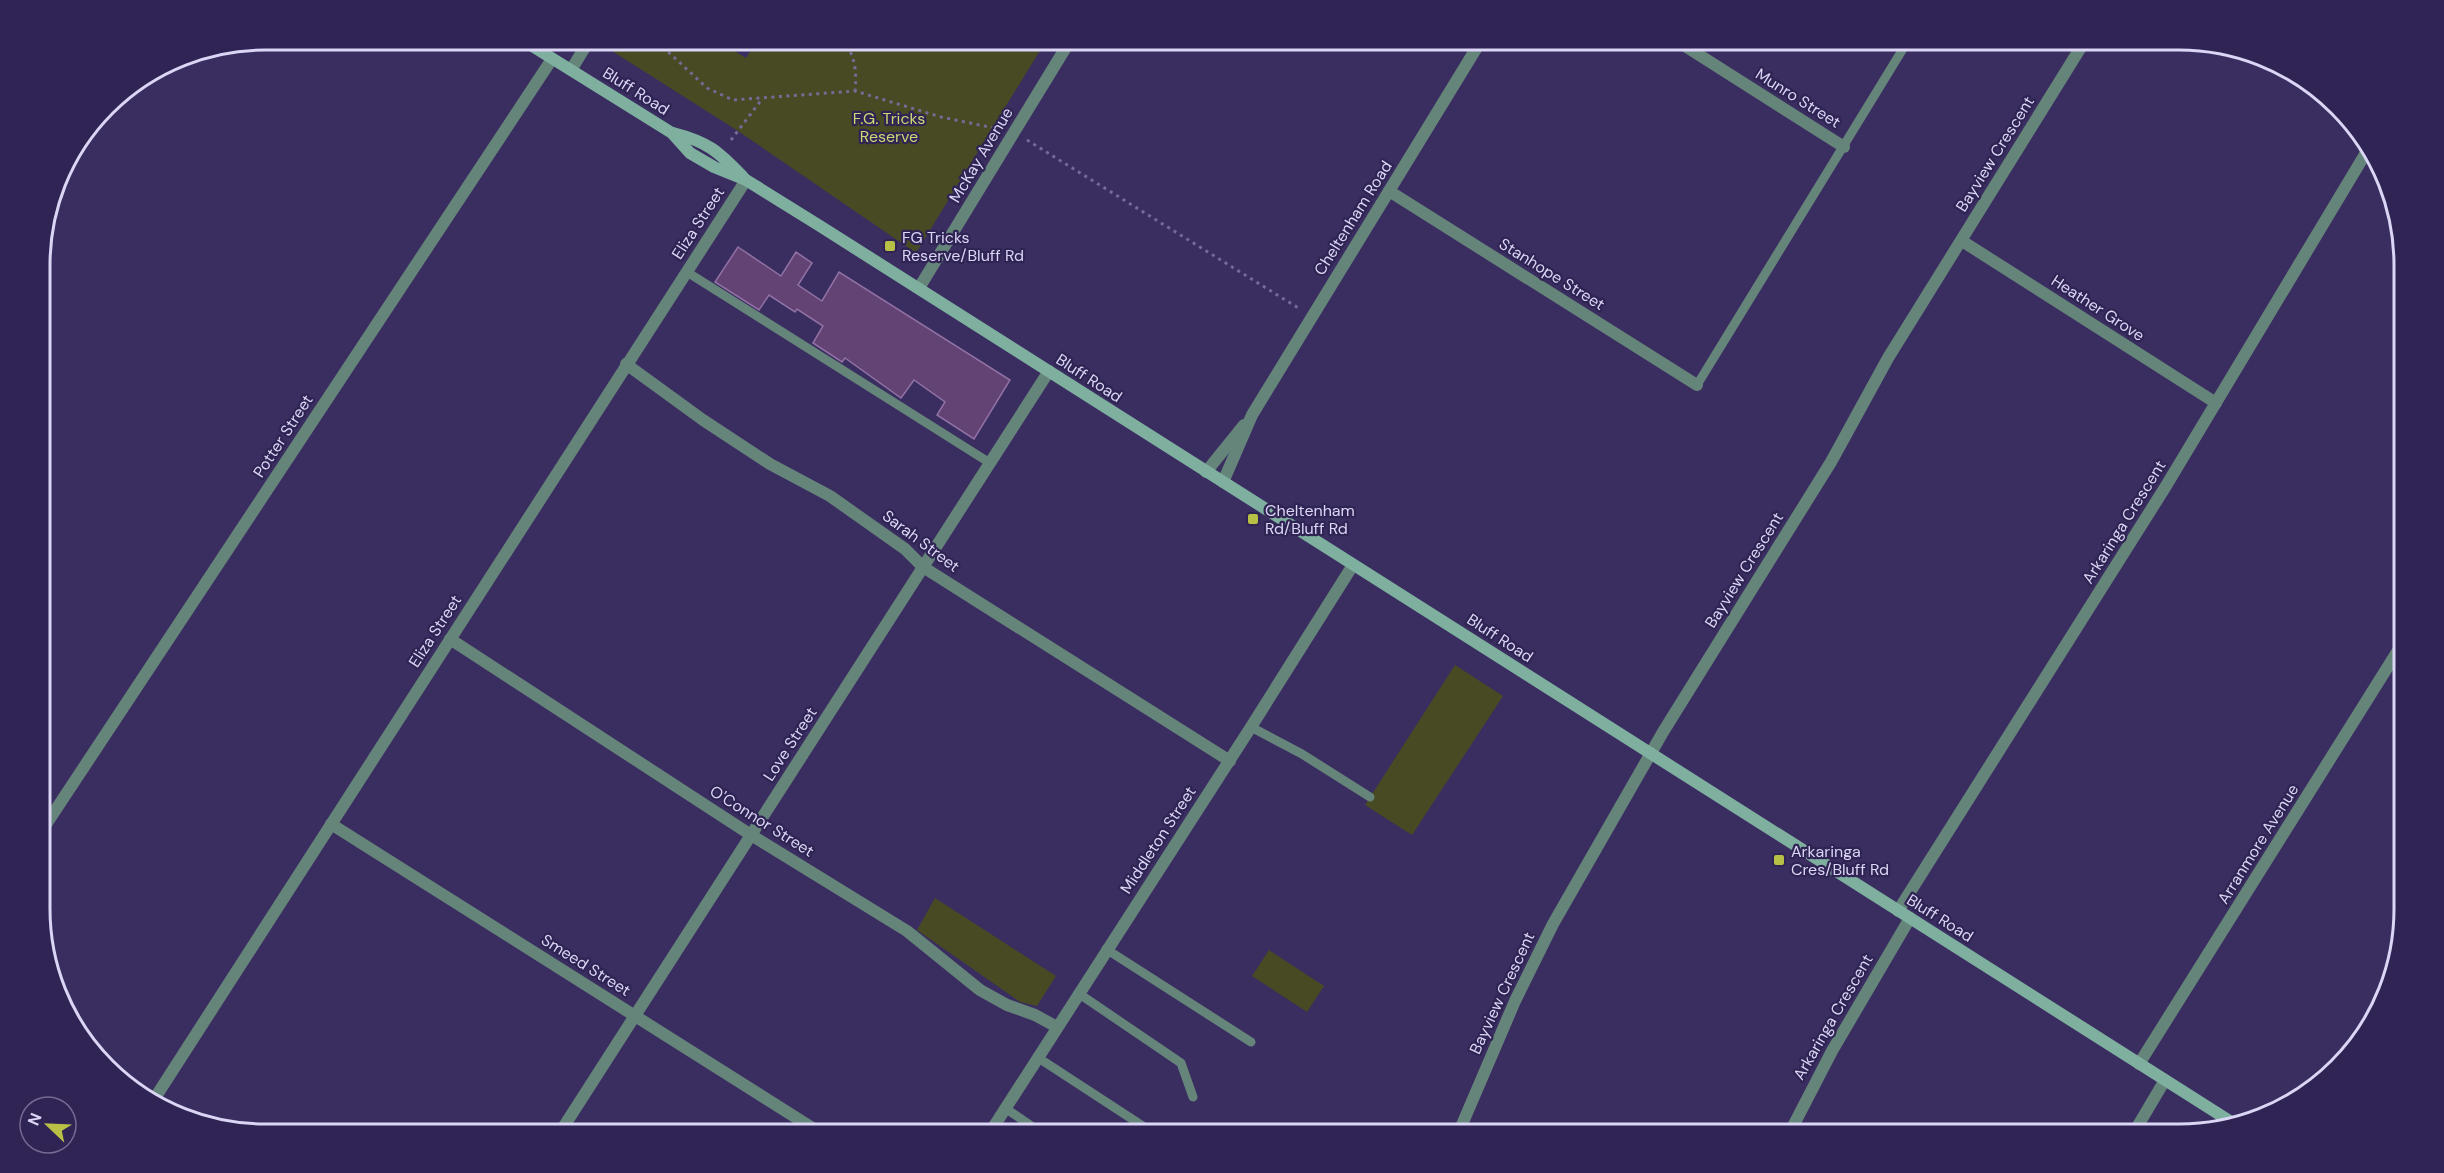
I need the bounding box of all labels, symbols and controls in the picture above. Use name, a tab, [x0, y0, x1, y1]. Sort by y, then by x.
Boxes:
street label: Bluff Road	[599, 62, 673, 120]
street label: Munro Street	[1752, 64, 1844, 132]
street label: Bayview Crescent	[1951, 92, 2039, 216]
street label: McKay Avenue	[944, 103, 1018, 207]
park label: F.G. Tricks Reserve	[853, 108, 925, 147]
street label: Cheltenham Road	[1309, 157, 1397, 279]
street label: Eliza Street	[667, 183, 729, 263]
place label: FG Tricks Reserve/Bluff Rd	[902, 227, 1024, 266]
street label: Stanhope Street	[1495, 233, 1609, 315]
marker: FG Tricks Reserve/Bluff Rd	[883, 239, 897, 253]
street label: Heather Grove	[2047, 270, 2149, 346]
street label: Bluff Road	[1052, 349, 1126, 407]
street label: Potter Street	[248, 390, 318, 482]
street label: Arkaringa Crescent	[2077, 456, 2171, 588]
place label: Cheltenham Rd/Bluff Rd	[1265, 500, 1355, 539]
street label: Sarah Street	[878, 505, 964, 577]
street label: Bayview Crescent	[1700, 508, 1788, 632]
marker: Cheltenham Rd/Bluff Rd	[1246, 512, 1260, 526]
street label: Eliza Street	[404, 591, 466, 671]
street label: Bluff Road	[1463, 609, 1537, 667]
street label: Love Street	[758, 703, 822, 785]
street label: O'Connor Street	[706, 780, 818, 862]
street label: Arranmore Avenue	[2213, 780, 2303, 908]
street label: Middleton Street	[1115, 782, 1201, 898]
place label: Arkaringa Cres/Bluff Rd	[1791, 841, 1889, 880]
marker: Arkaringa Cres/Bluff Rd	[1772, 853, 1786, 867]
street label: Bluff Road	[1903, 889, 1977, 947]
street label: Smeed Street	[537, 929, 635, 1001]
street label: Bayview Crescent	[1465, 929, 1539, 1057]
street label: Arkaringa Crescent	[1788, 950, 1878, 1084]
north arrow	[18, 1095, 78, 1155]
text: N	[23, 1110, 47, 1129]

